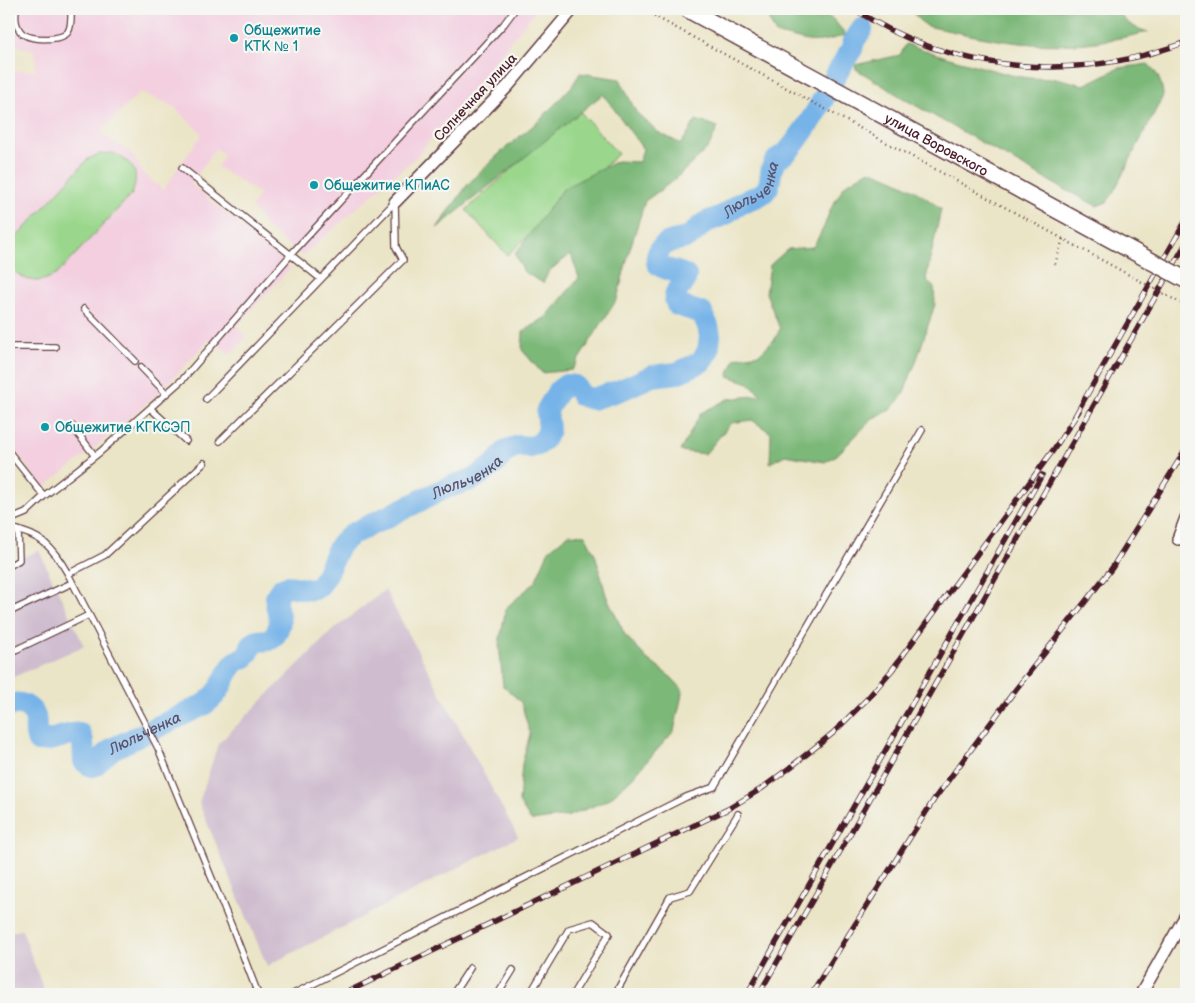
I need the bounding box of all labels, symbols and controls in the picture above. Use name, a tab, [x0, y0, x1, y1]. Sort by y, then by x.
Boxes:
place label: Общежитие КТК № 1	[244, 22, 321, 55]
marker: Общежитие КТК № 1	[228, 32, 240, 44]
street label: Солнечная улица	[430, 49, 521, 145]
street label: улица Воровского	[882, 110, 991, 180]
water label: Люльченка	[718, 158, 784, 223]
place label: Общежитие КПиАС	[324, 177, 450, 194]
marker: Общежитие КПиАС	[308, 179, 320, 191]
place label: Общежитие КГКСЭП	[55, 419, 190, 436]
marker: Общежитие КГКСЭП	[39, 421, 51, 433]
water label: Люльченка	[428, 452, 508, 504]
water label: Люльченка	[105, 708, 184, 760]

